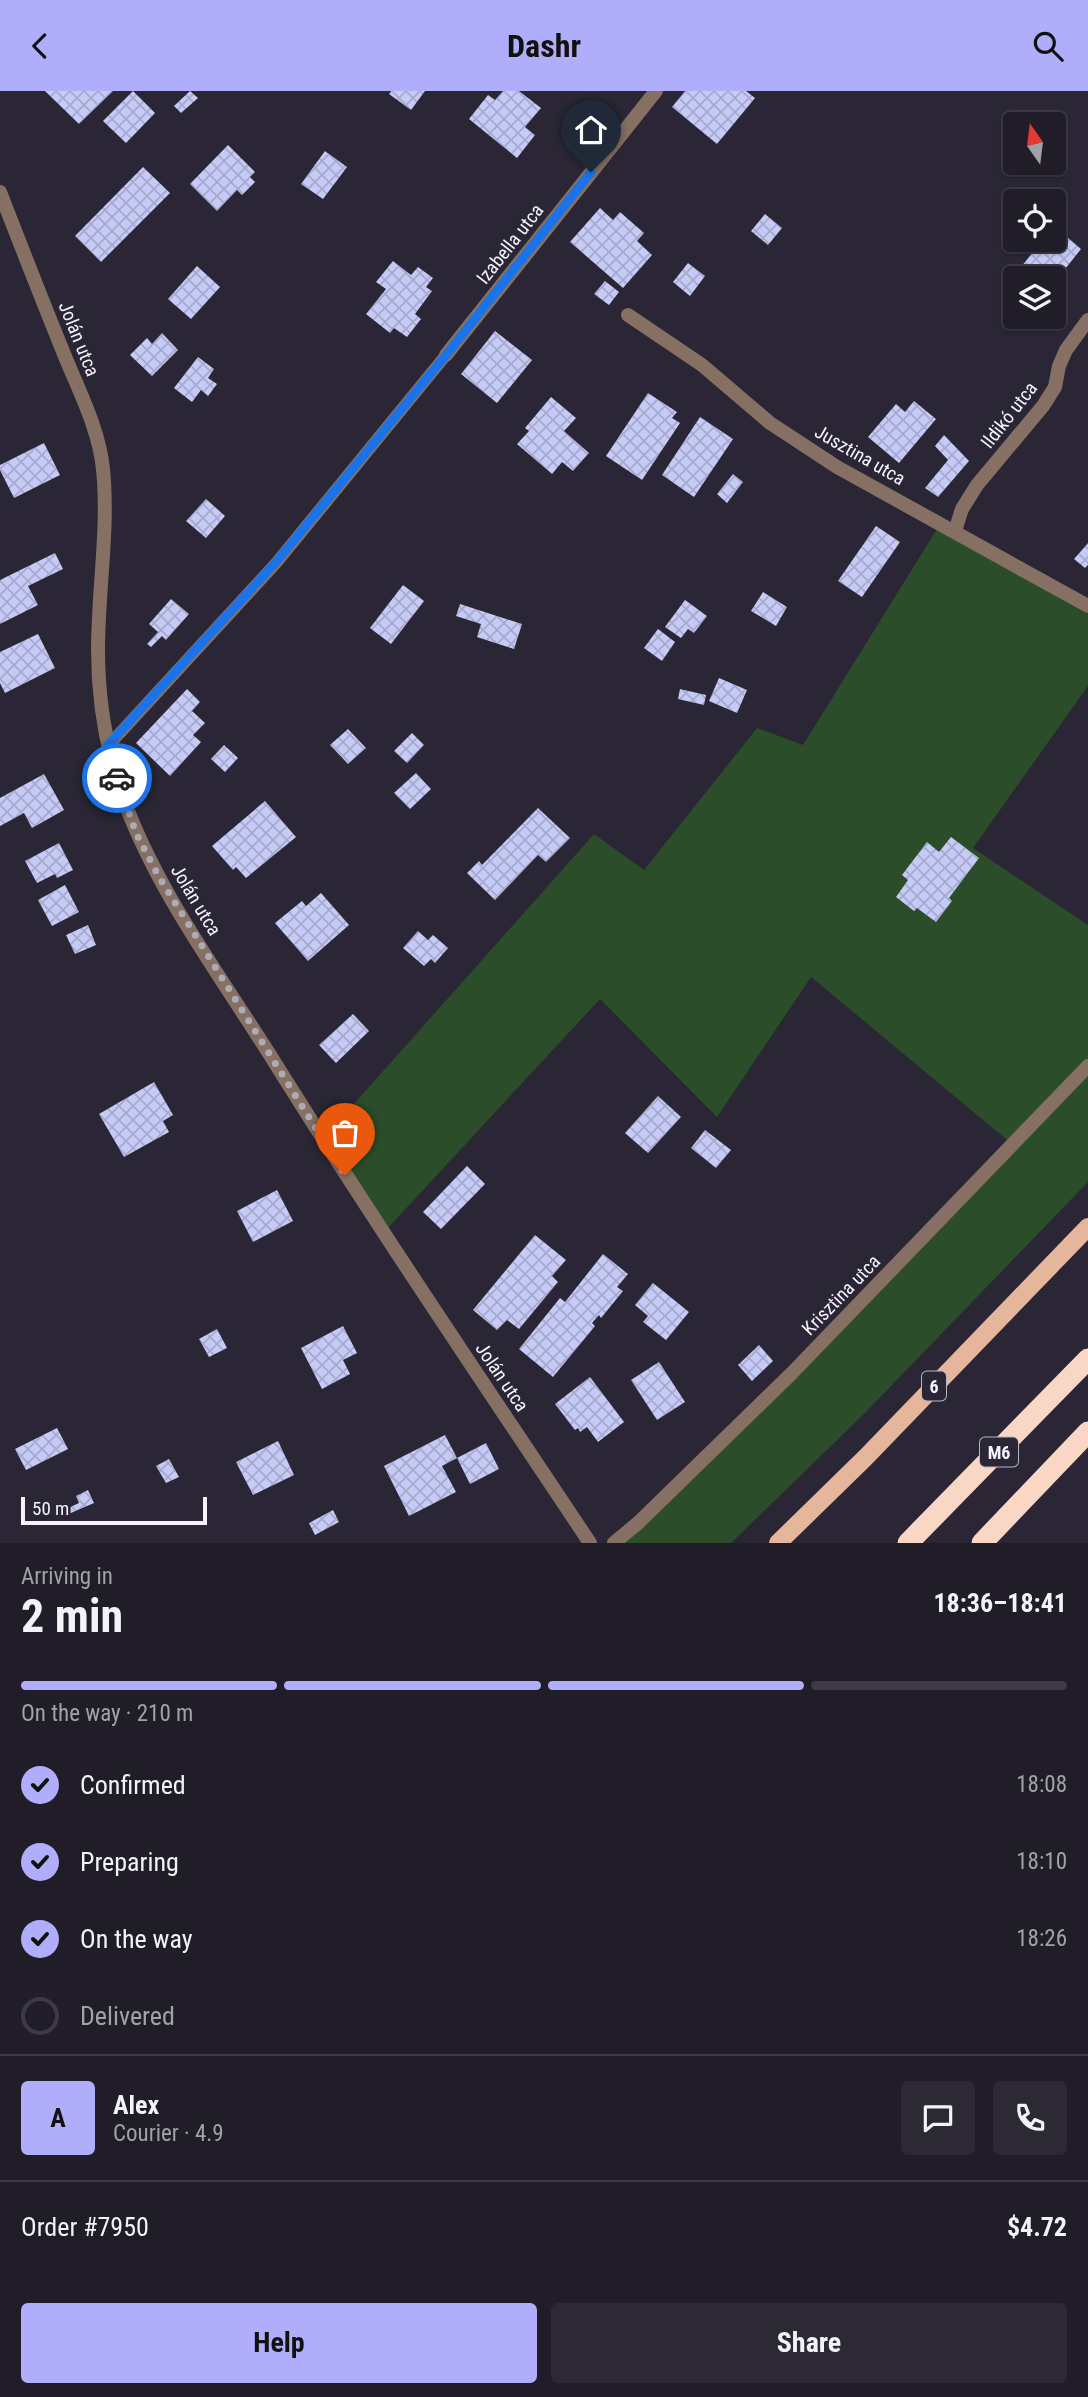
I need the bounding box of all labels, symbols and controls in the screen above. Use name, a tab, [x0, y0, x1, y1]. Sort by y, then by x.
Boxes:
icon: back	[21, 27, 59, 65]
text: Dashr	[507, 27, 581, 65]
icon: search	[1029, 27, 1067, 65]
pin	[561, 100, 621, 172]
icon: home	[572, 111, 610, 149]
north arrow	[1003, 112, 1066, 175]
map controls	[1003, 112, 1066, 329]
button: locate	[1003, 189, 1066, 252]
street label: Izabella utca	[472, 199, 548, 289]
button: layers	[1003, 266, 1066, 329]
street label: Jolán utca	[54, 298, 104, 380]
street label: Ildikó utca	[976, 377, 1042, 453]
street label: Jusztina utca	[811, 420, 909, 490]
courier	[82, 743, 152, 813]
icon: car	[98, 759, 136, 797]
street label: Jolán utca	[166, 860, 226, 940]
pin	[315, 1103, 375, 1175]
icon: bag	[326, 1114, 364, 1152]
street label: Krisztina utca	[797, 1250, 885, 1340]
street label: Jolán utca	[471, 1338, 533, 1416]
road number: 6	[922, 1371, 946, 1401]
road number: M6	[980, 1437, 1018, 1467]
scale bar	[21, 1494, 206, 1526]
text: 50 m	[32, 1497, 69, 1520]
text: Arriving in	[21, 1563, 113, 1590]
text: 18:36–18:41	[933, 1588, 1067, 1618]
text: 2 min	[21, 1589, 123, 1643]
text: On the way · 210 m	[21, 1700, 193, 1727]
icon: check	[21, 1766, 59, 1804]
text: Confirmed	[80, 1770, 186, 1800]
text: 18:08	[1016, 1771, 1067, 1798]
icon: check	[21, 1843, 59, 1881]
text: Preparing	[80, 1847, 179, 1877]
text: 18:10	[1016, 1848, 1067, 1875]
icon: check	[21, 1920, 59, 1958]
text: On the way	[80, 1924, 193, 1954]
text: 18:26	[1016, 1925, 1067, 1952]
text: Delivered	[80, 2001, 175, 2031]
button: chat	[901, 2081, 975, 2155]
button: phone	[993, 2081, 1067, 2155]
text: Alex	[113, 2090, 159, 2120]
text: A	[50, 2103, 66, 2133]
text: Courier · 4.9	[113, 2120, 224, 2147]
text: Order #7950	[21, 2212, 149, 2242]
text: $4.72	[1007, 2212, 1067, 2242]
button: Help	[21, 2303, 537, 2383]
button: Share	[551, 2303, 1067, 2383]

